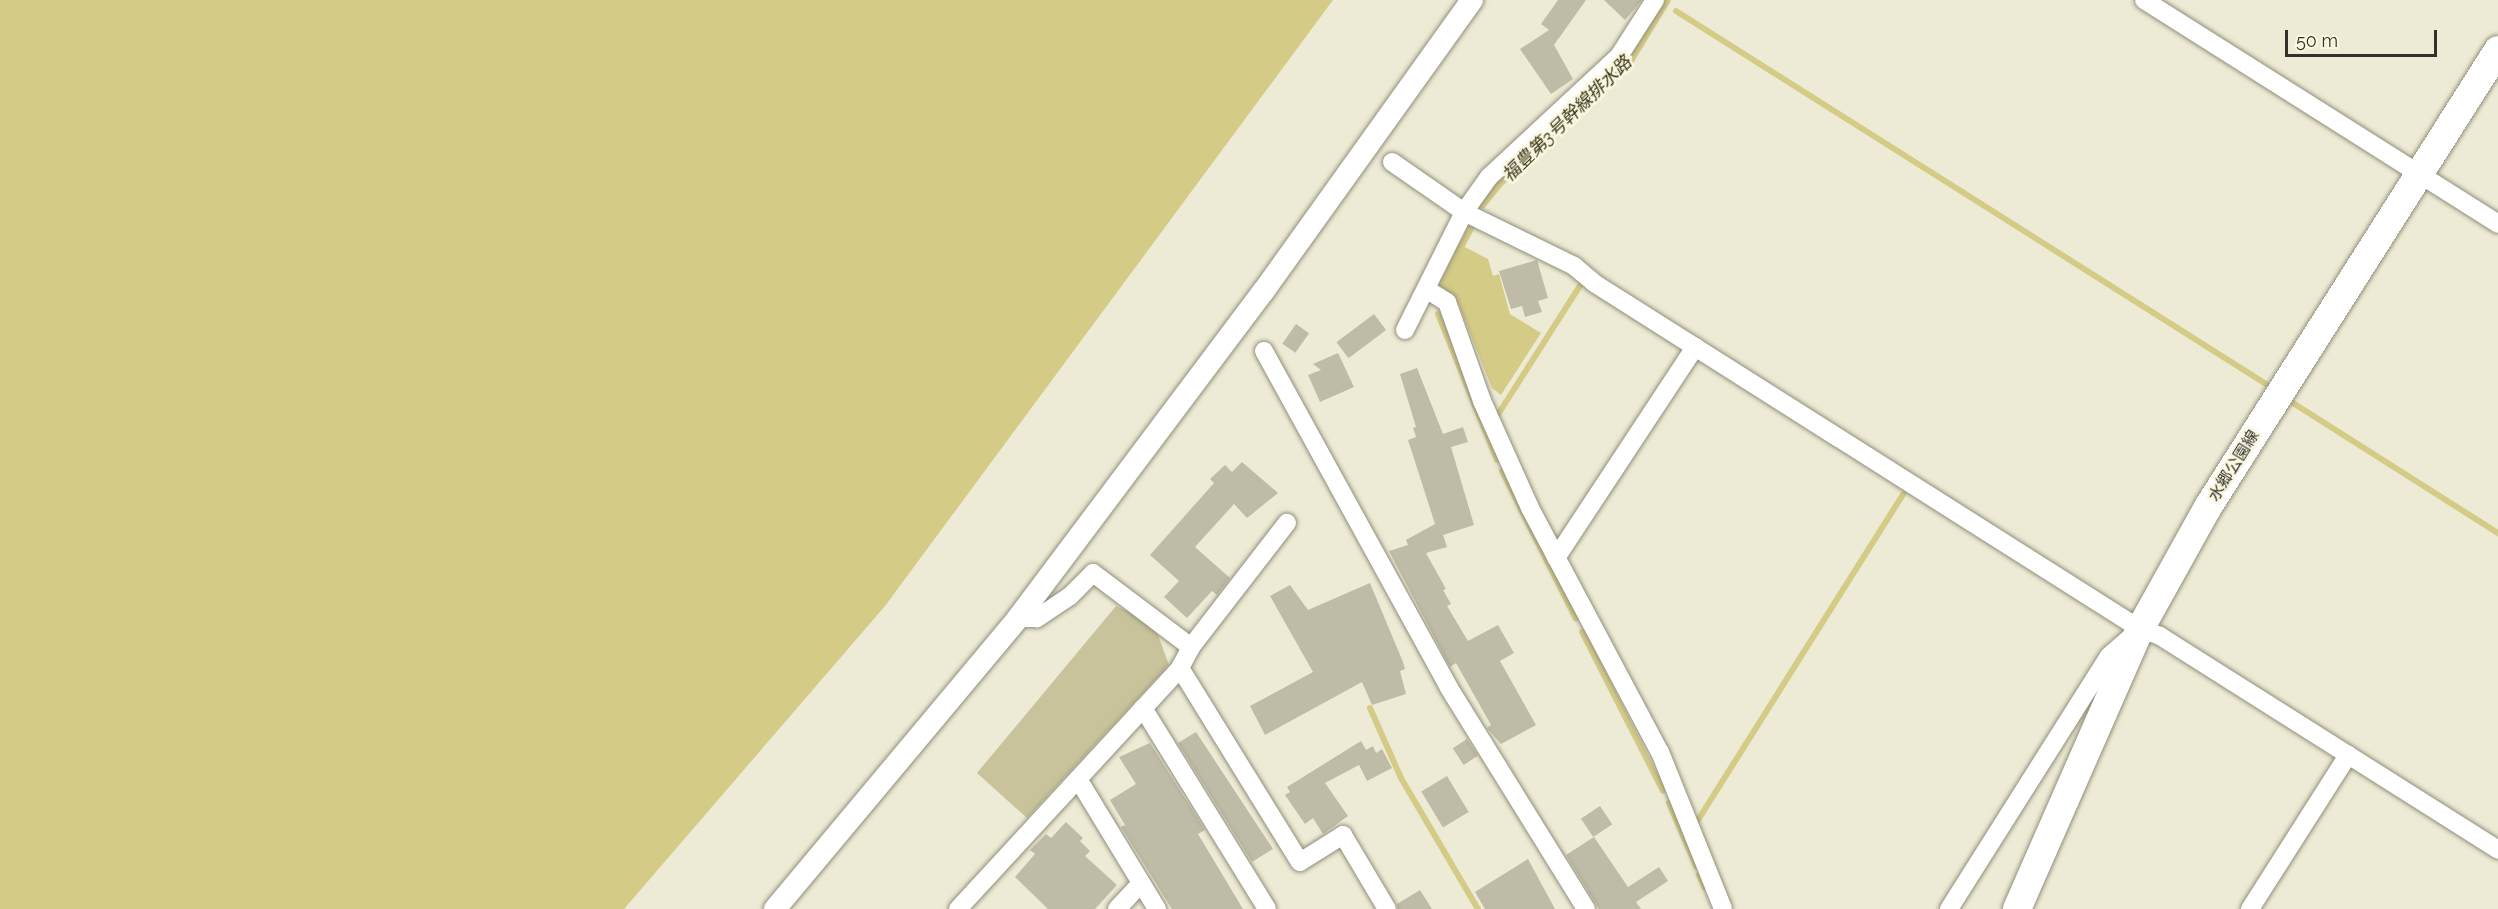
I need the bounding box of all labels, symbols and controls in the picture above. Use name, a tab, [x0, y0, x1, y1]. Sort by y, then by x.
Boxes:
scale bar	[2288, 18, 2440, 56]
text: 50 m	[2296, 30, 2338, 51]
water label: 福豊第3号幹線排水路	[1498, 52, 1636, 186]
street label: 水郷公園線	[2205, 427, 2263, 505]

